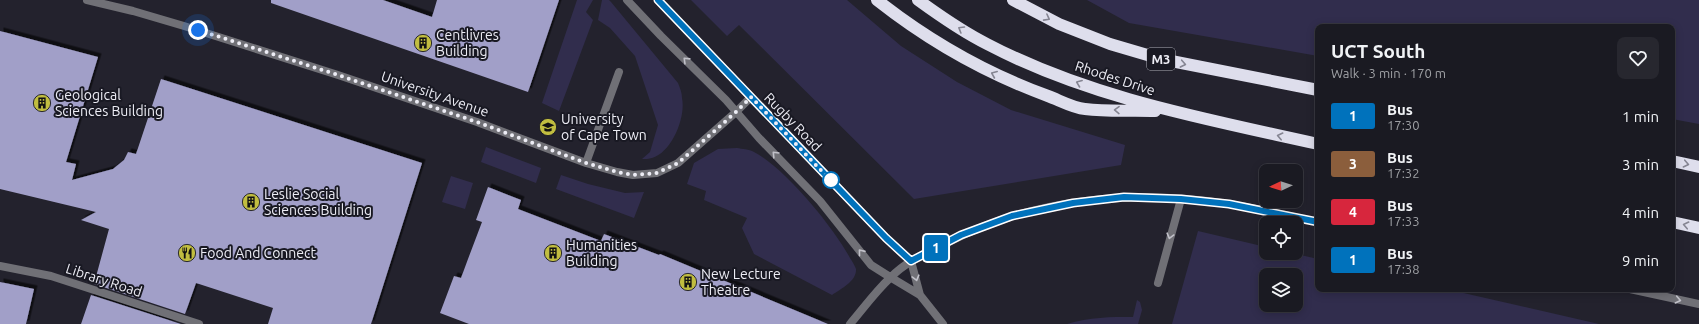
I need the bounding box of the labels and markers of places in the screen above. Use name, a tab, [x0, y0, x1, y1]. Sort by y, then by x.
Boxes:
place label: Centlivres Building	[436, 27, 499, 59]
building icon: Centlivres Building	[413, 33, 433, 53]
place label: Geological Sciences Building	[55, 87, 163, 119]
building icon: Geological Sciences Building	[32, 93, 52, 113]
place label: University of Cape Town	[561, 111, 647, 143]
school or university icon: University of Cape Town	[538, 117, 558, 137]
unlabelled marker	[822, 171, 840, 189]
place label: Leslie Social Sciences Building	[264, 186, 372, 218]
building icon: Leslie Social Sciences Building	[241, 192, 261, 212]
place label: Humanities Building	[566, 237, 637, 269]
restaurant icon: Food And Connect	[177, 243, 197, 263]
building icon: Humanities Building	[543, 243, 563, 263]
place label: Food And Connect	[200, 245, 317, 261]
place label: New Lecture Theatre	[701, 266, 781, 298]
building icon: New Lecture Theatre	[678, 272, 698, 292]

